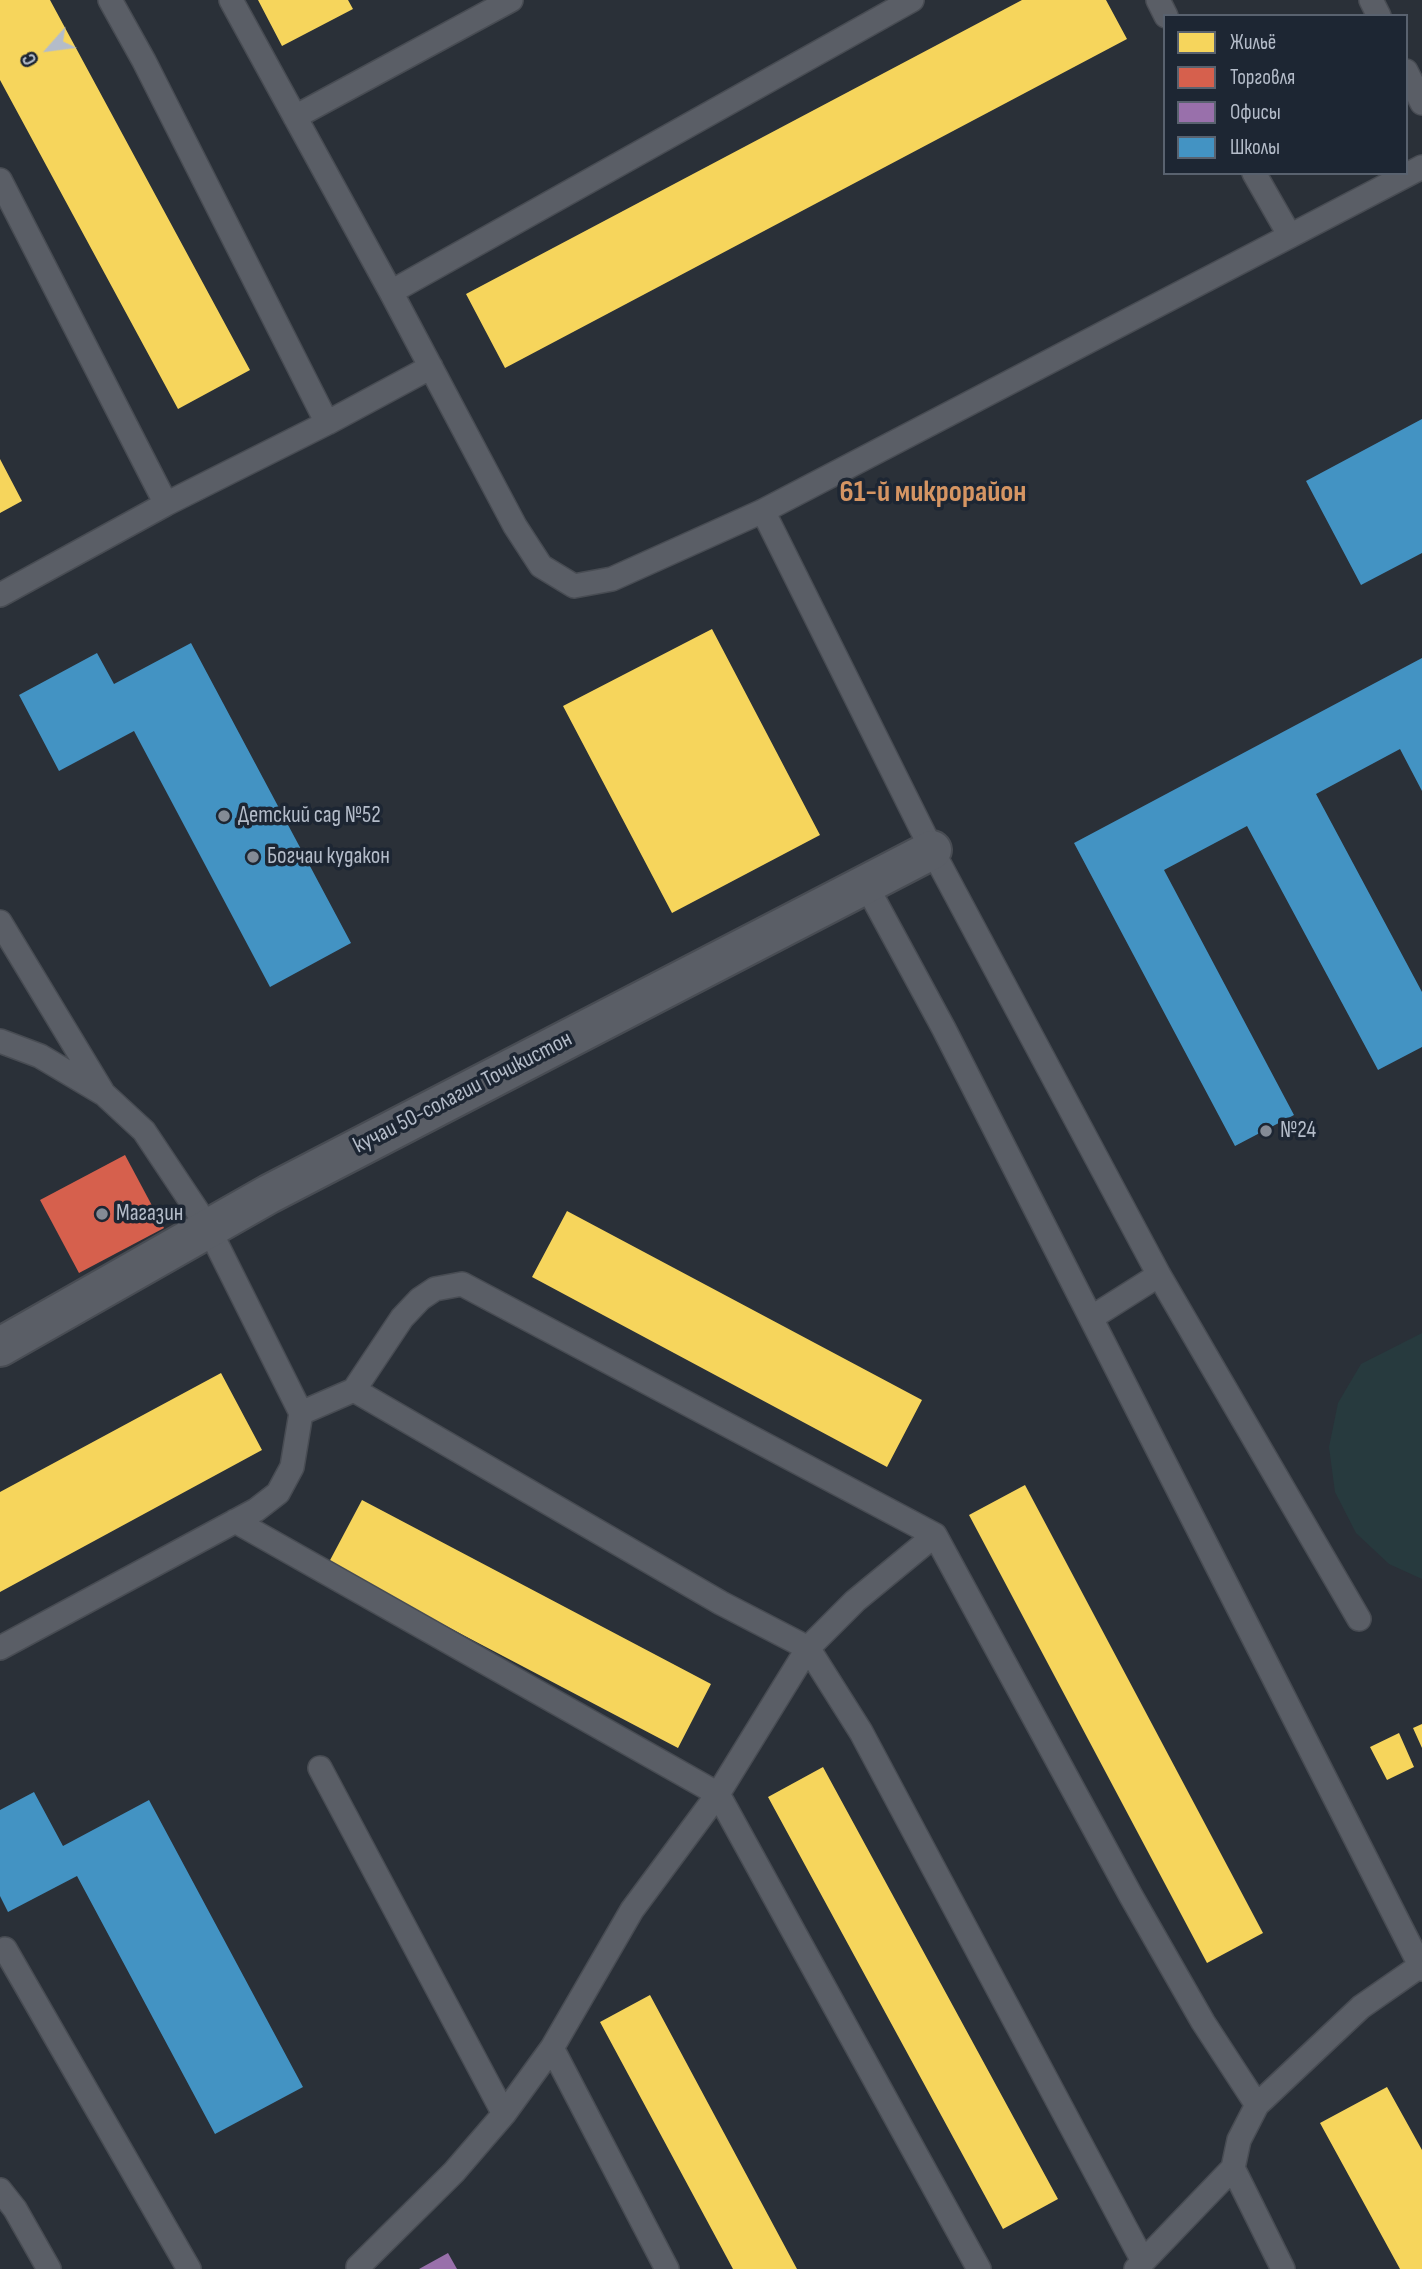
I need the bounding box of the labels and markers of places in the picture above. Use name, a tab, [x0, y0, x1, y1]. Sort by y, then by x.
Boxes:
place label: Детский сад №52	[238, 802, 381, 830]
marker: Детский сад №52	[216, 808, 232, 824]
place label: Богчаи кудакон	[267, 843, 390, 871]
marker: Богчаи кудакон	[245, 849, 261, 865]
place label: №24	[1280, 1117, 1316, 1145]
marker: №24	[1258, 1123, 1274, 1139]
place label: Магазин	[116, 1200, 183, 1228]
marker: Магазин	[94, 1206, 110, 1222]

